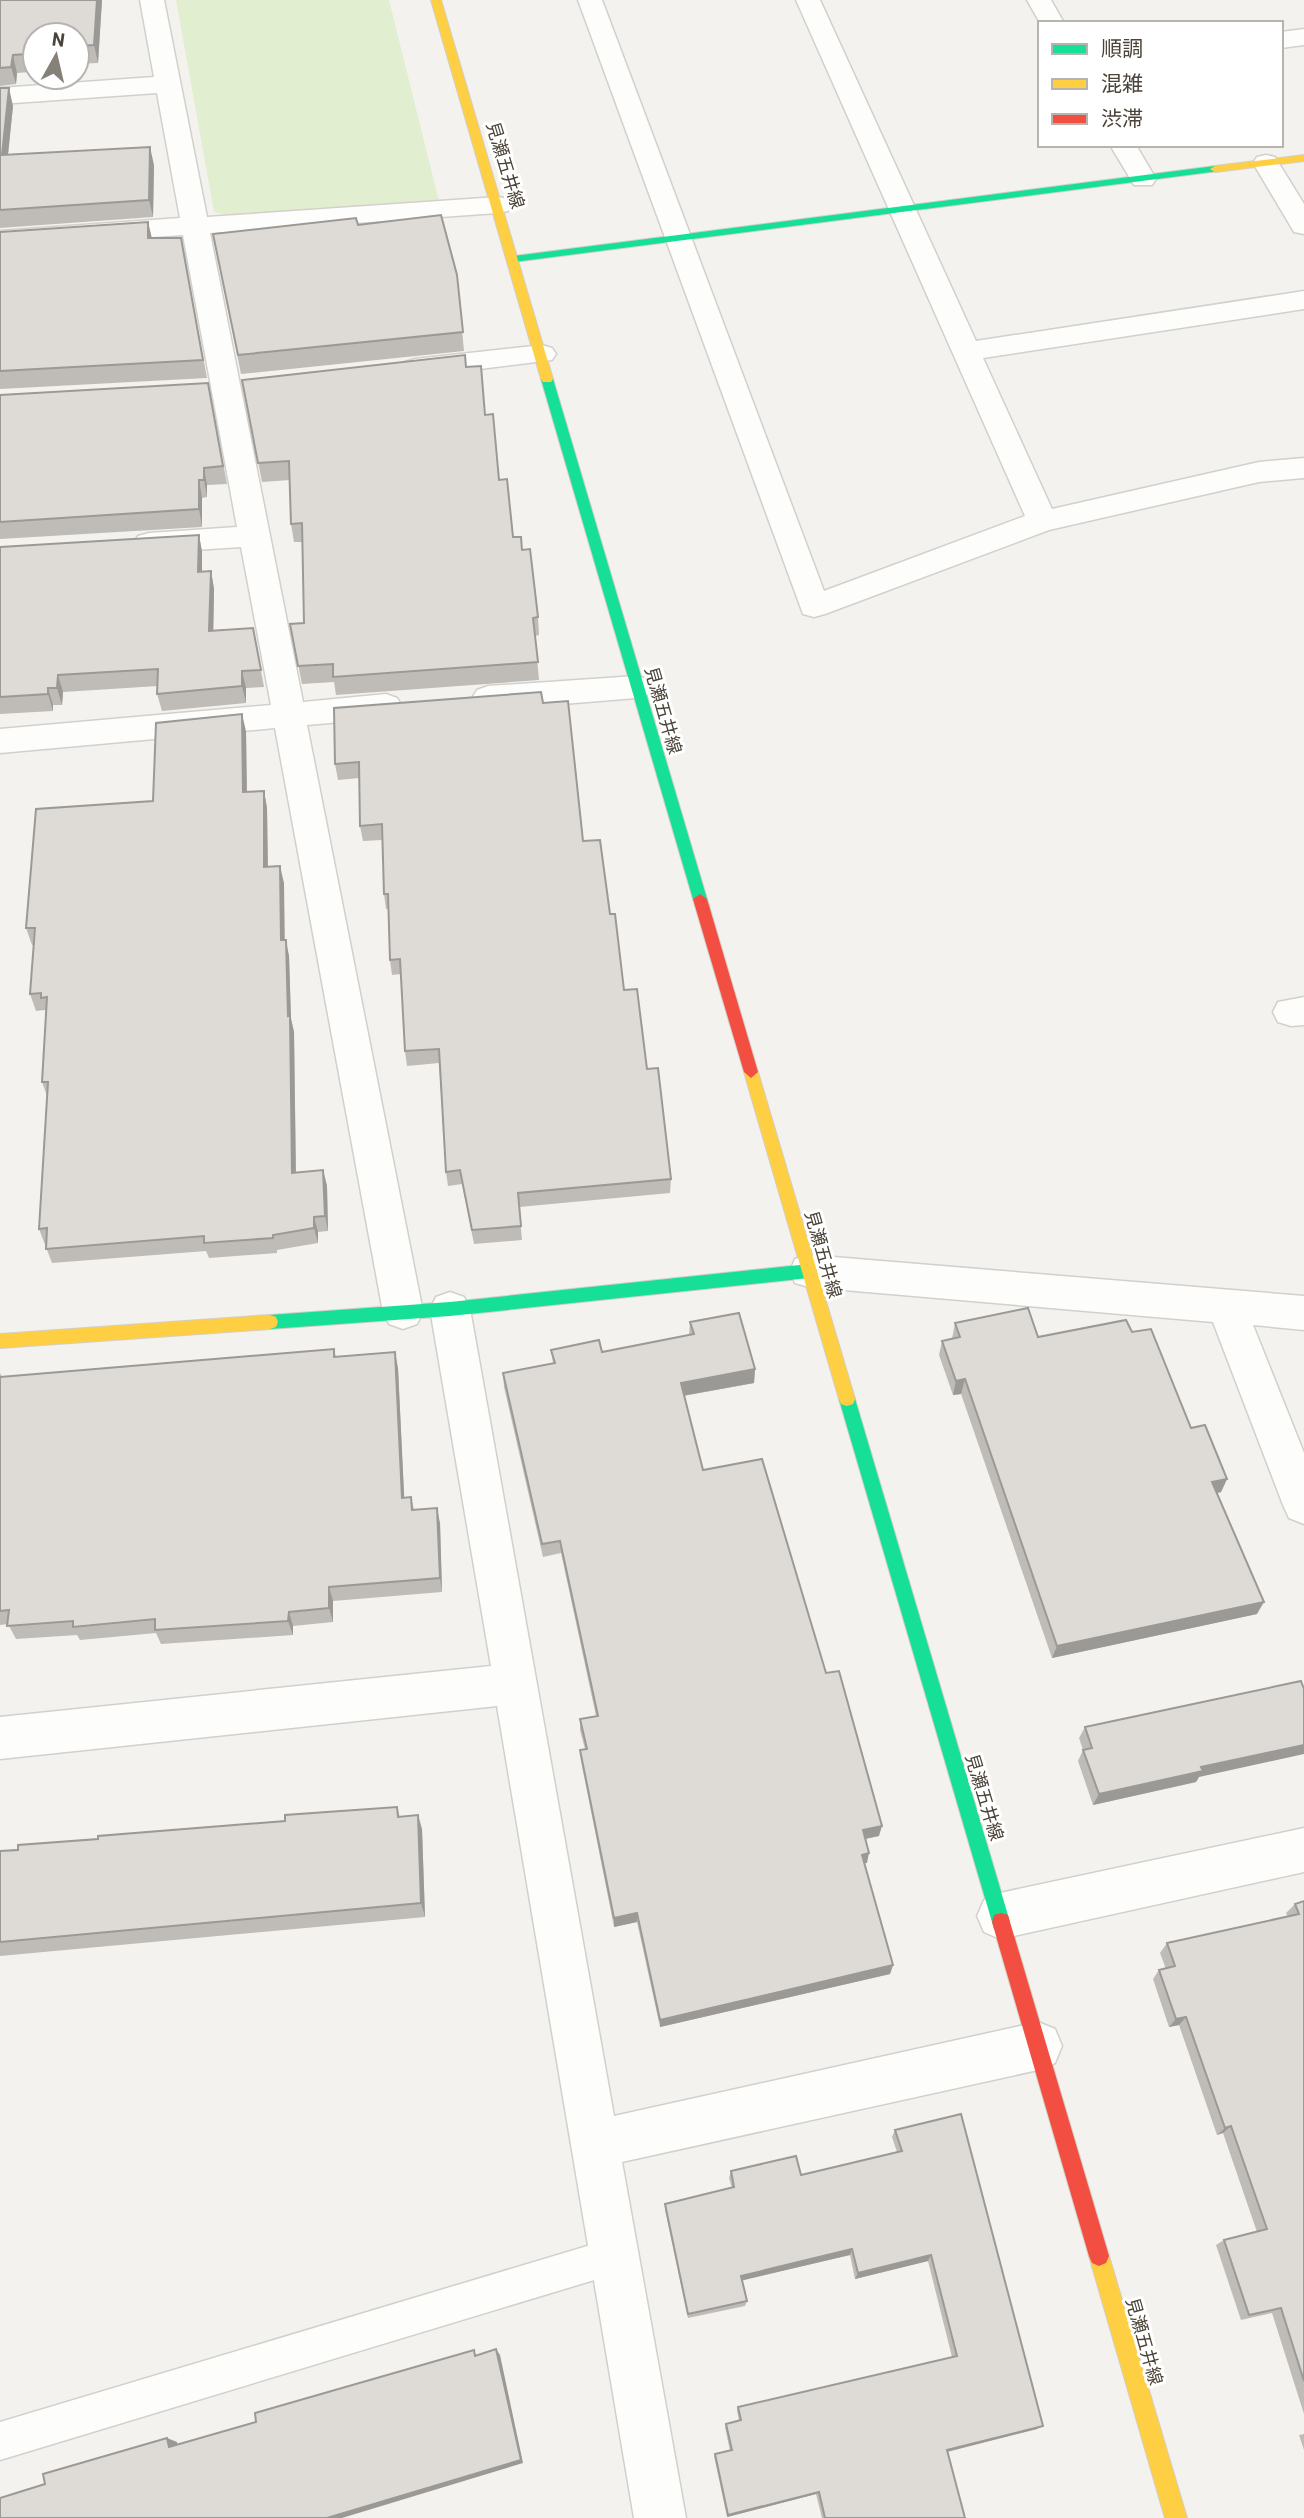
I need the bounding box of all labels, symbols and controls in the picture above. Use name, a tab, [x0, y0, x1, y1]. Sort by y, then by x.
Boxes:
north arrow	[21, 21, 91, 91]
legend	[1038, 21, 1283, 147]
text: N	[51, 26, 66, 51]
text: 順調	[1101, 35, 1143, 60]
text: 混雑	[1101, 70, 1143, 95]
text: 渋滞	[1101, 105, 1143, 130]
street label: 見瀬五井線	[482, 119, 530, 211]
street label: 見瀬五井線	[641, 664, 687, 756]
street label: 見瀬五井線	[801, 1208, 847, 1300]
street label: 見瀬五井線	[961, 1751, 1009, 1843]
street label: 見瀬五井線	[1122, 2295, 1168, 2387]

